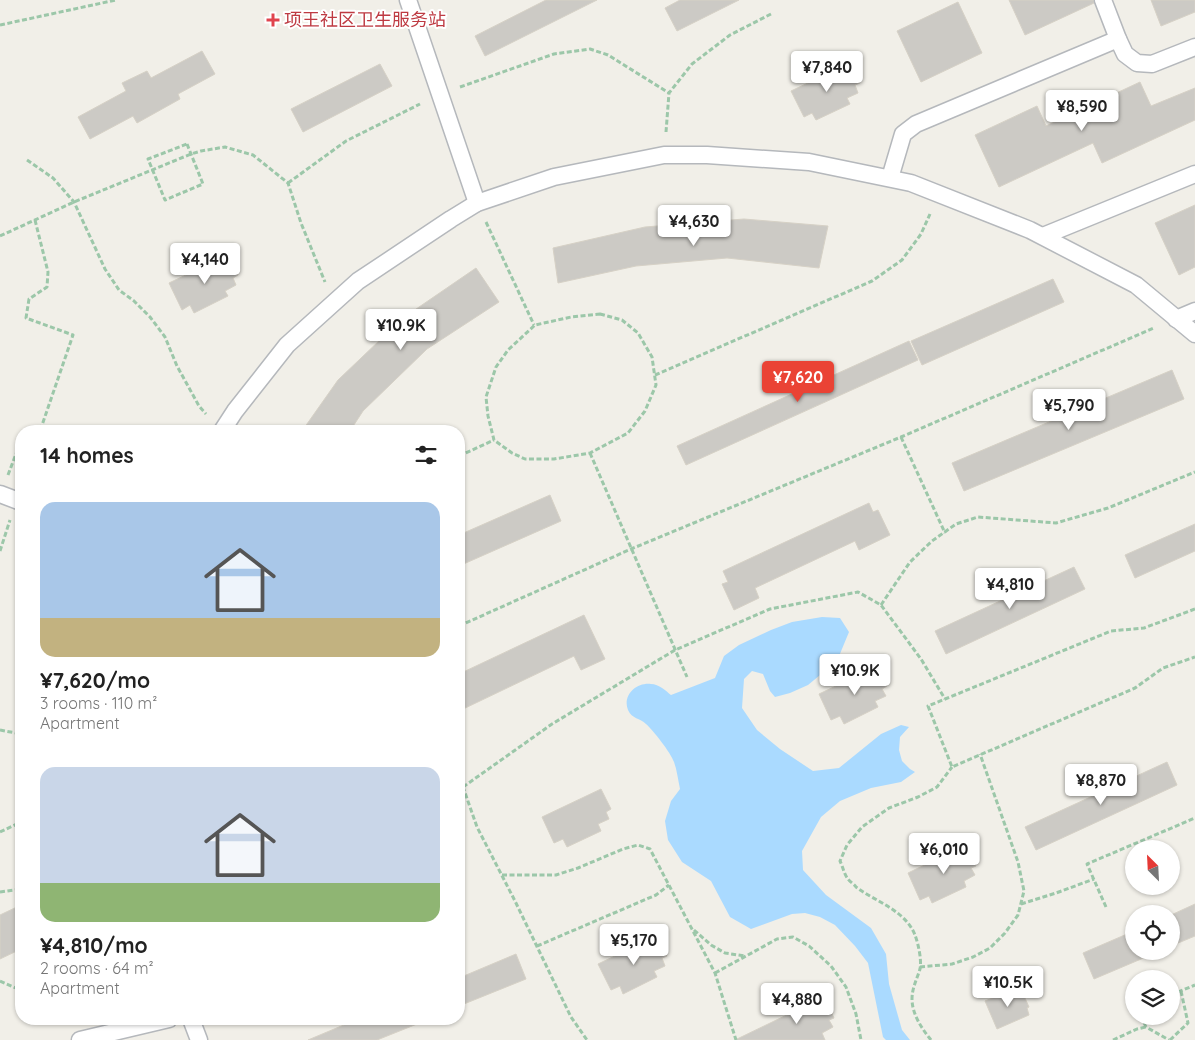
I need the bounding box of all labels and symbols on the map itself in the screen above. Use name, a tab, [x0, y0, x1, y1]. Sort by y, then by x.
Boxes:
place label: 项王社区卫生服务站	[284, 8, 446, 31]
marker: 项王社区卫生服务站	[266, 13, 280, 27]
pin: ¥7,840	[786, 51, 868, 93]
pin: ¥8,590	[1041, 90, 1123, 132]
pin: ¥4,630	[653, 204, 735, 247]
pin: ¥4,140	[164, 242, 246, 285]
pin: ¥10.9K	[360, 308, 442, 351]
pin: ¥7,620	[757, 360, 839, 403]
pin: ¥5,790	[1028, 388, 1110, 431]
pin: ¥4,810	[969, 568, 1051, 610]
pin: ¥10.9K	[814, 654, 896, 696]
pin: ¥8,870	[1060, 764, 1142, 806]
pin: ¥6,010	[903, 832, 985, 875]
north arrow	[1125, 840, 1180, 895]
pin: ¥5,170	[593, 924, 675, 966]
pin: ¥10.5K	[967, 966, 1049, 1008]
pin: ¥4,880	[756, 982, 838, 1025]

